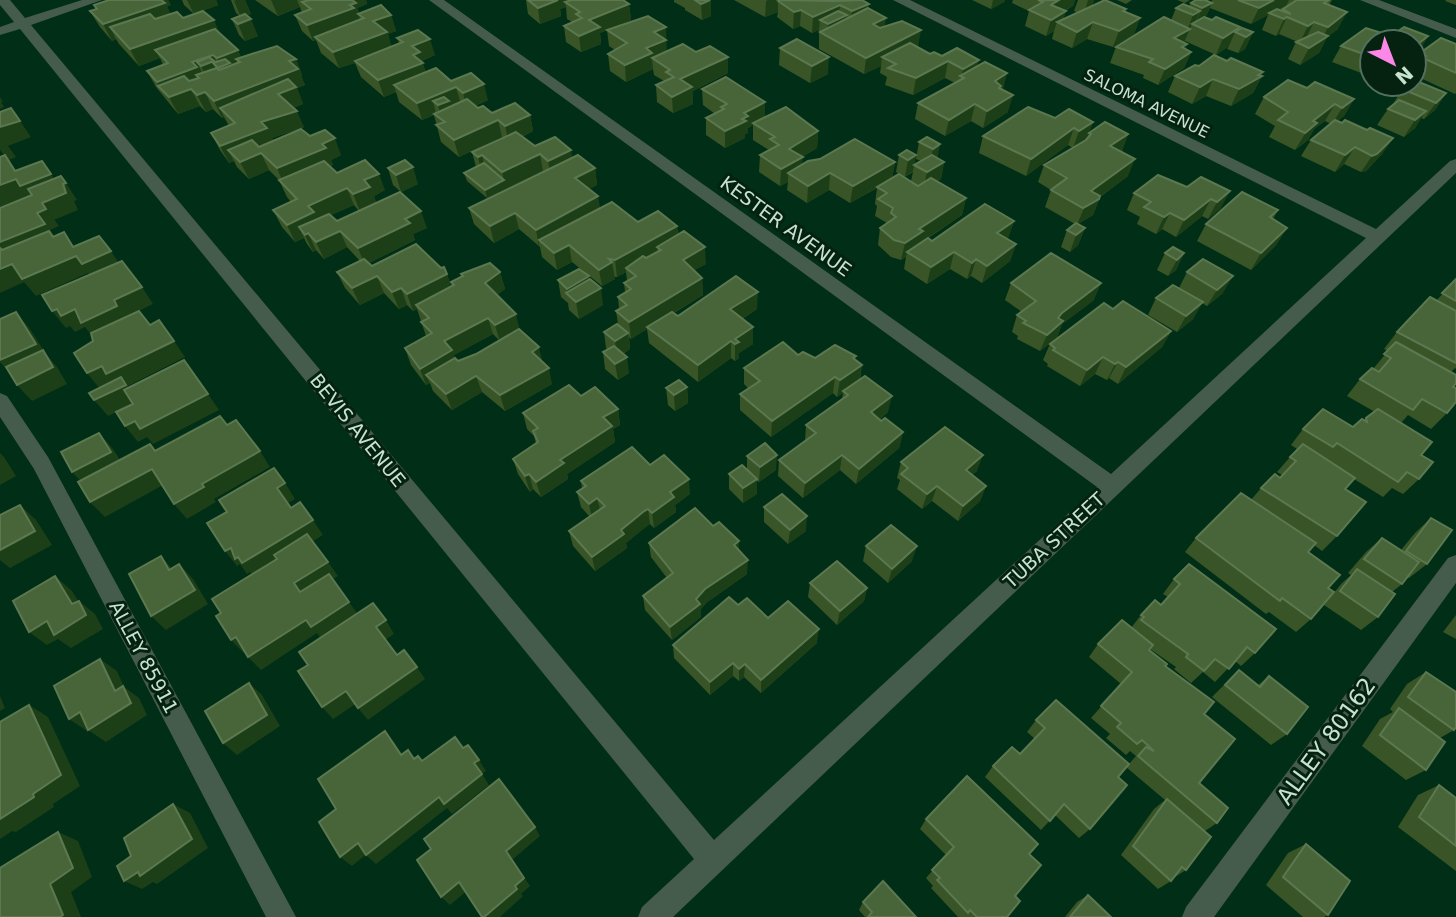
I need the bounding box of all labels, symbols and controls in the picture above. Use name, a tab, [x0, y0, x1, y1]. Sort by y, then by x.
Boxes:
north arrow	[1358, 28, 1428, 98]
text: N	[1391, 62, 1418, 89]
street label: SALOMA AVENUE	[1081, 65, 1212, 142]
street label: KESTER AVENUE	[716, 171, 856, 281]
street label: BEVIS AVENUE	[306, 369, 410, 491]
street label: TUBA STREET	[998, 487, 1109, 593]
street label: ALLEY 85911	[105, 597, 183, 717]
street label: ALLEY 80162	[1271, 673, 1381, 809]

